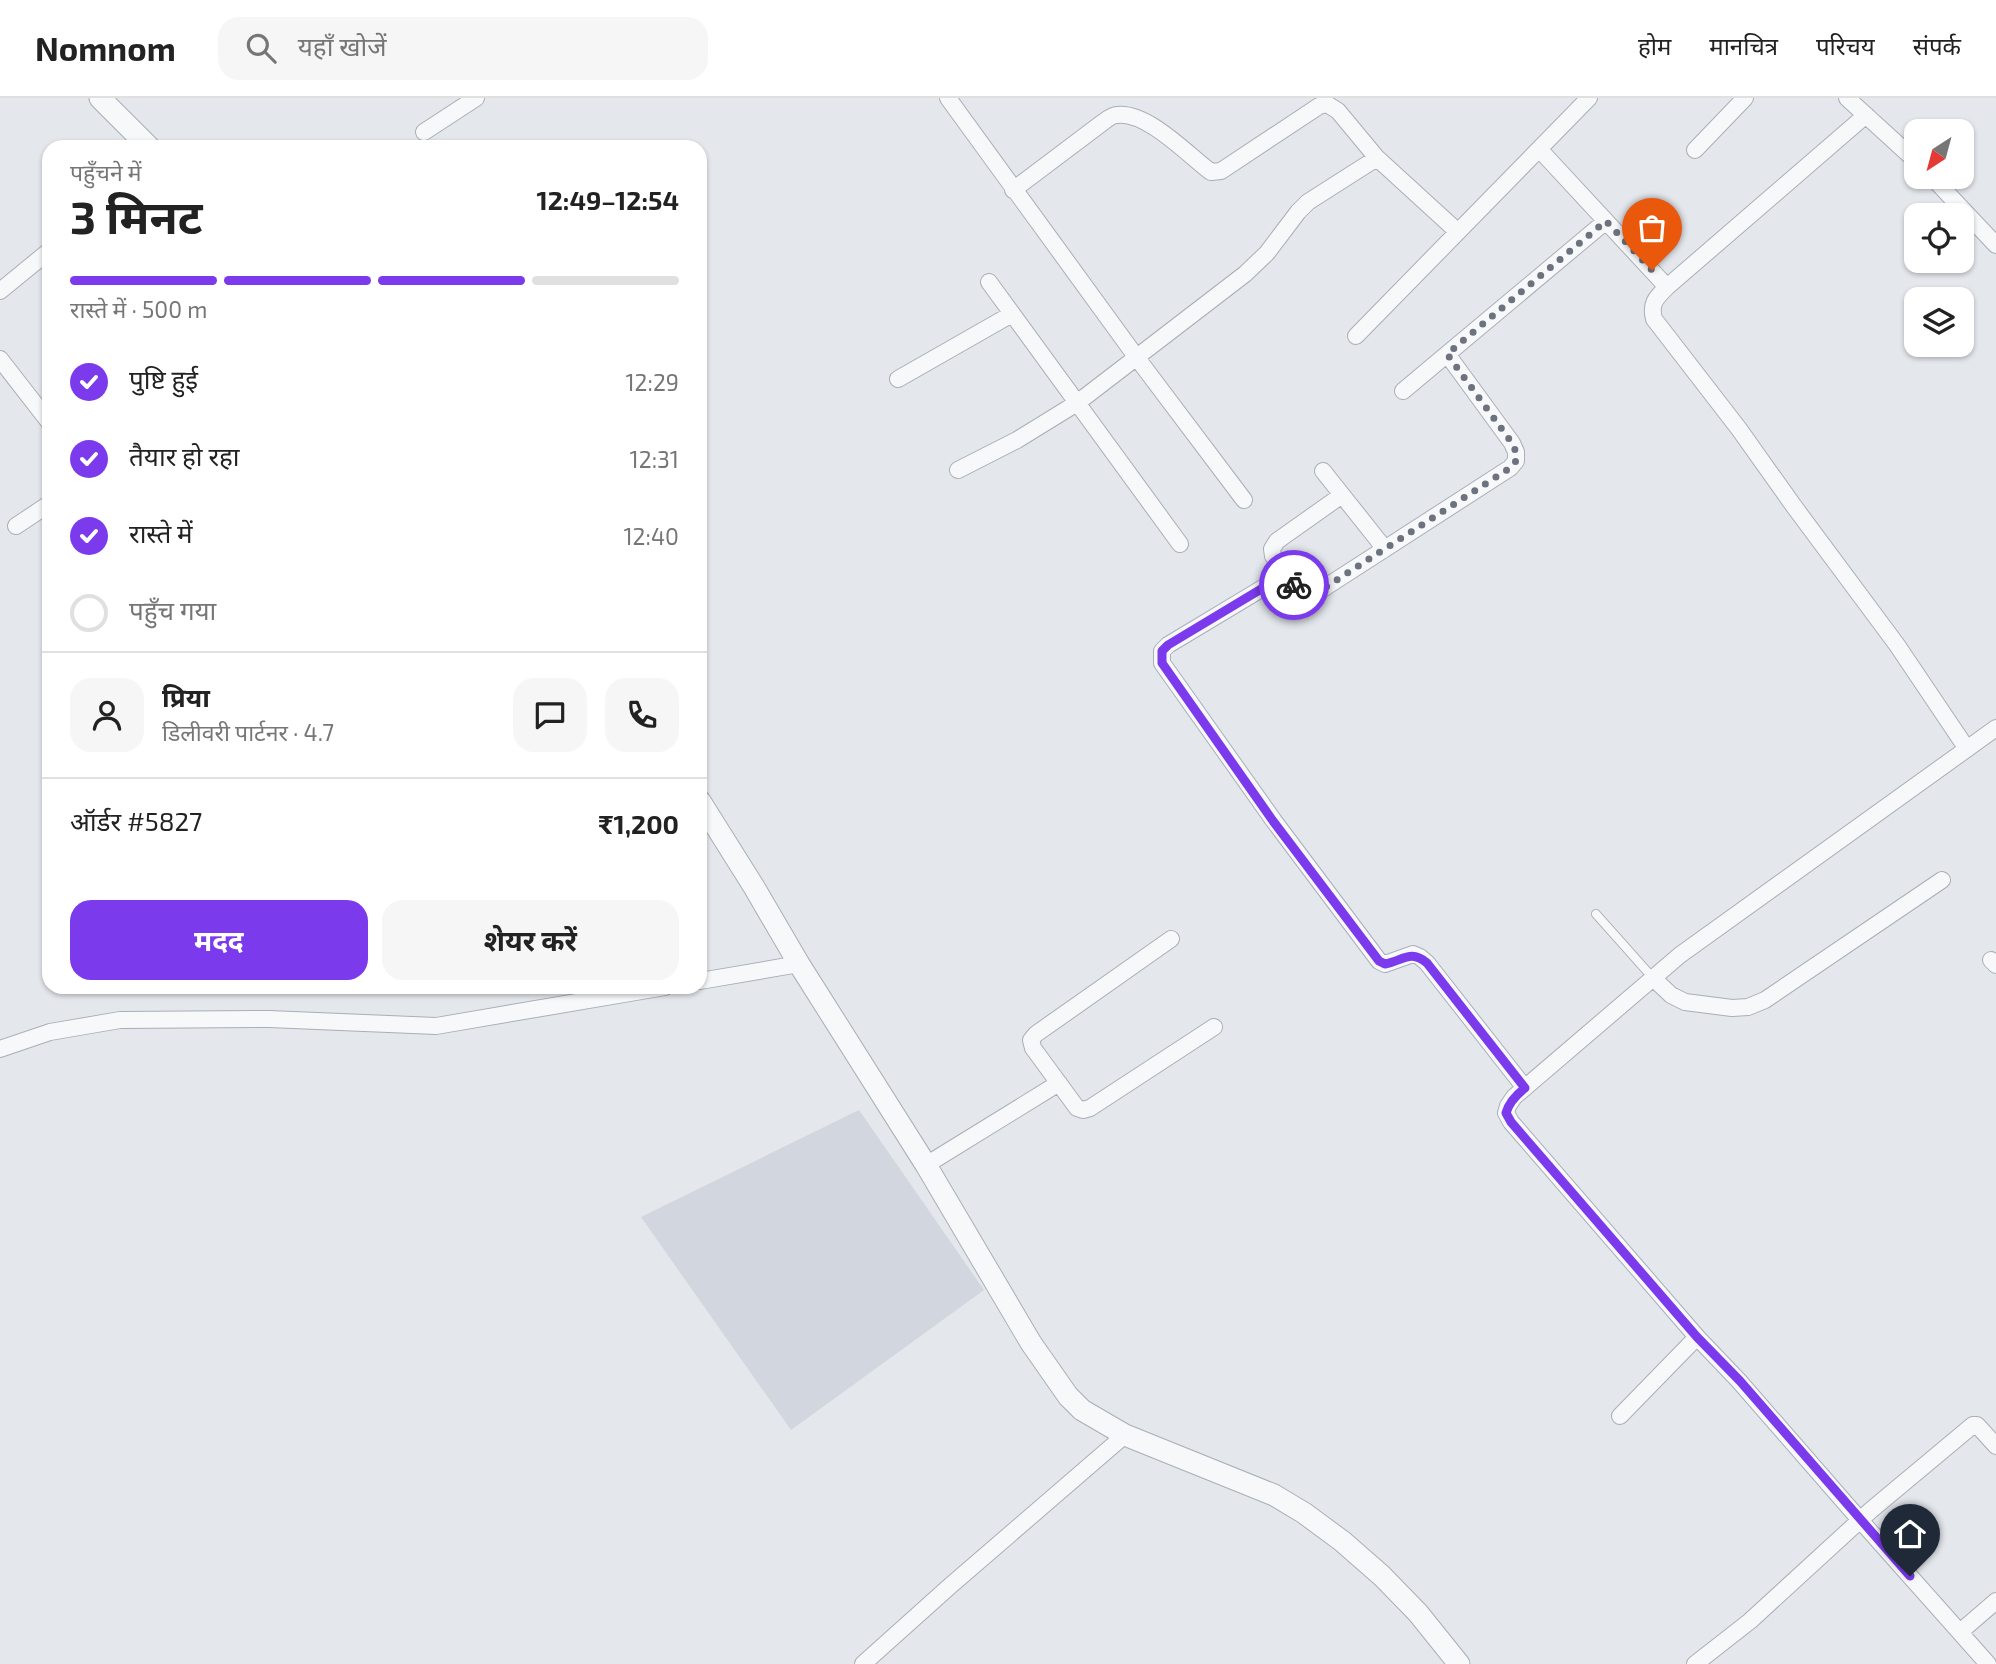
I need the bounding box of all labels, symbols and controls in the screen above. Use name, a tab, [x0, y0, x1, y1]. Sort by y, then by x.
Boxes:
search box	[218, 17, 708, 80]
text: Nomnom	[35, 28, 176, 68]
icon: search	[242, 29, 280, 67]
text: यहाँ खोजें	[298, 30, 386, 61]
text: होम	[1638, 31, 1671, 60]
text: मानचित्र	[1709, 31, 1778, 60]
text: परिचय	[1816, 31, 1875, 60]
text: संपर्क	[1913, 31, 1961, 60]
north arrow	[1904, 119, 1974, 189]
map controls	[1904, 119, 1974, 357]
text: पहुँचने में	[70, 158, 142, 186]
text: 12:49–12:54	[536, 184, 679, 215]
text: 3 मिनट	[70, 188, 203, 243]
pin	[1622, 198, 1682, 270]
button: locate	[1904, 203, 1974, 273]
icon: bag	[1633, 209, 1671, 247]
button: layers	[1904, 287, 1974, 357]
text: रास्ते में · 500 m	[70, 295, 207, 323]
icon: check	[70, 363, 108, 401]
text: पुष्टि हुई	[129, 363, 198, 394]
text: 12:29	[625, 368, 679, 396]
icon: check	[70, 440, 108, 478]
text: तैयार हो रहा	[129, 440, 240, 471]
text: 12:31	[630, 445, 679, 473]
icon: check	[70, 517, 108, 555]
text: रास्ते में	[129, 517, 193, 548]
text: 12:40	[623, 522, 679, 550]
courier	[1259, 550, 1329, 620]
icon: bike	[1275, 566, 1313, 604]
text: पहुँच गया	[129, 594, 216, 625]
button: person	[70, 678, 144, 752]
button: chat	[513, 678, 587, 752]
button: phone	[605, 678, 679, 752]
text: प्रिया	[162, 681, 210, 712]
text: डिलीवरी पार्टनर · 4.7	[162, 718, 334, 746]
text: ऑर्डर #5827	[70, 805, 202, 836]
text: ₹1,200	[598, 808, 679, 839]
button: मदद	[70, 900, 368, 980]
button: शेयर करें	[382, 900, 679, 980]
pin	[1880, 1504, 1940, 1576]
icon: home	[1891, 1515, 1929, 1553]

